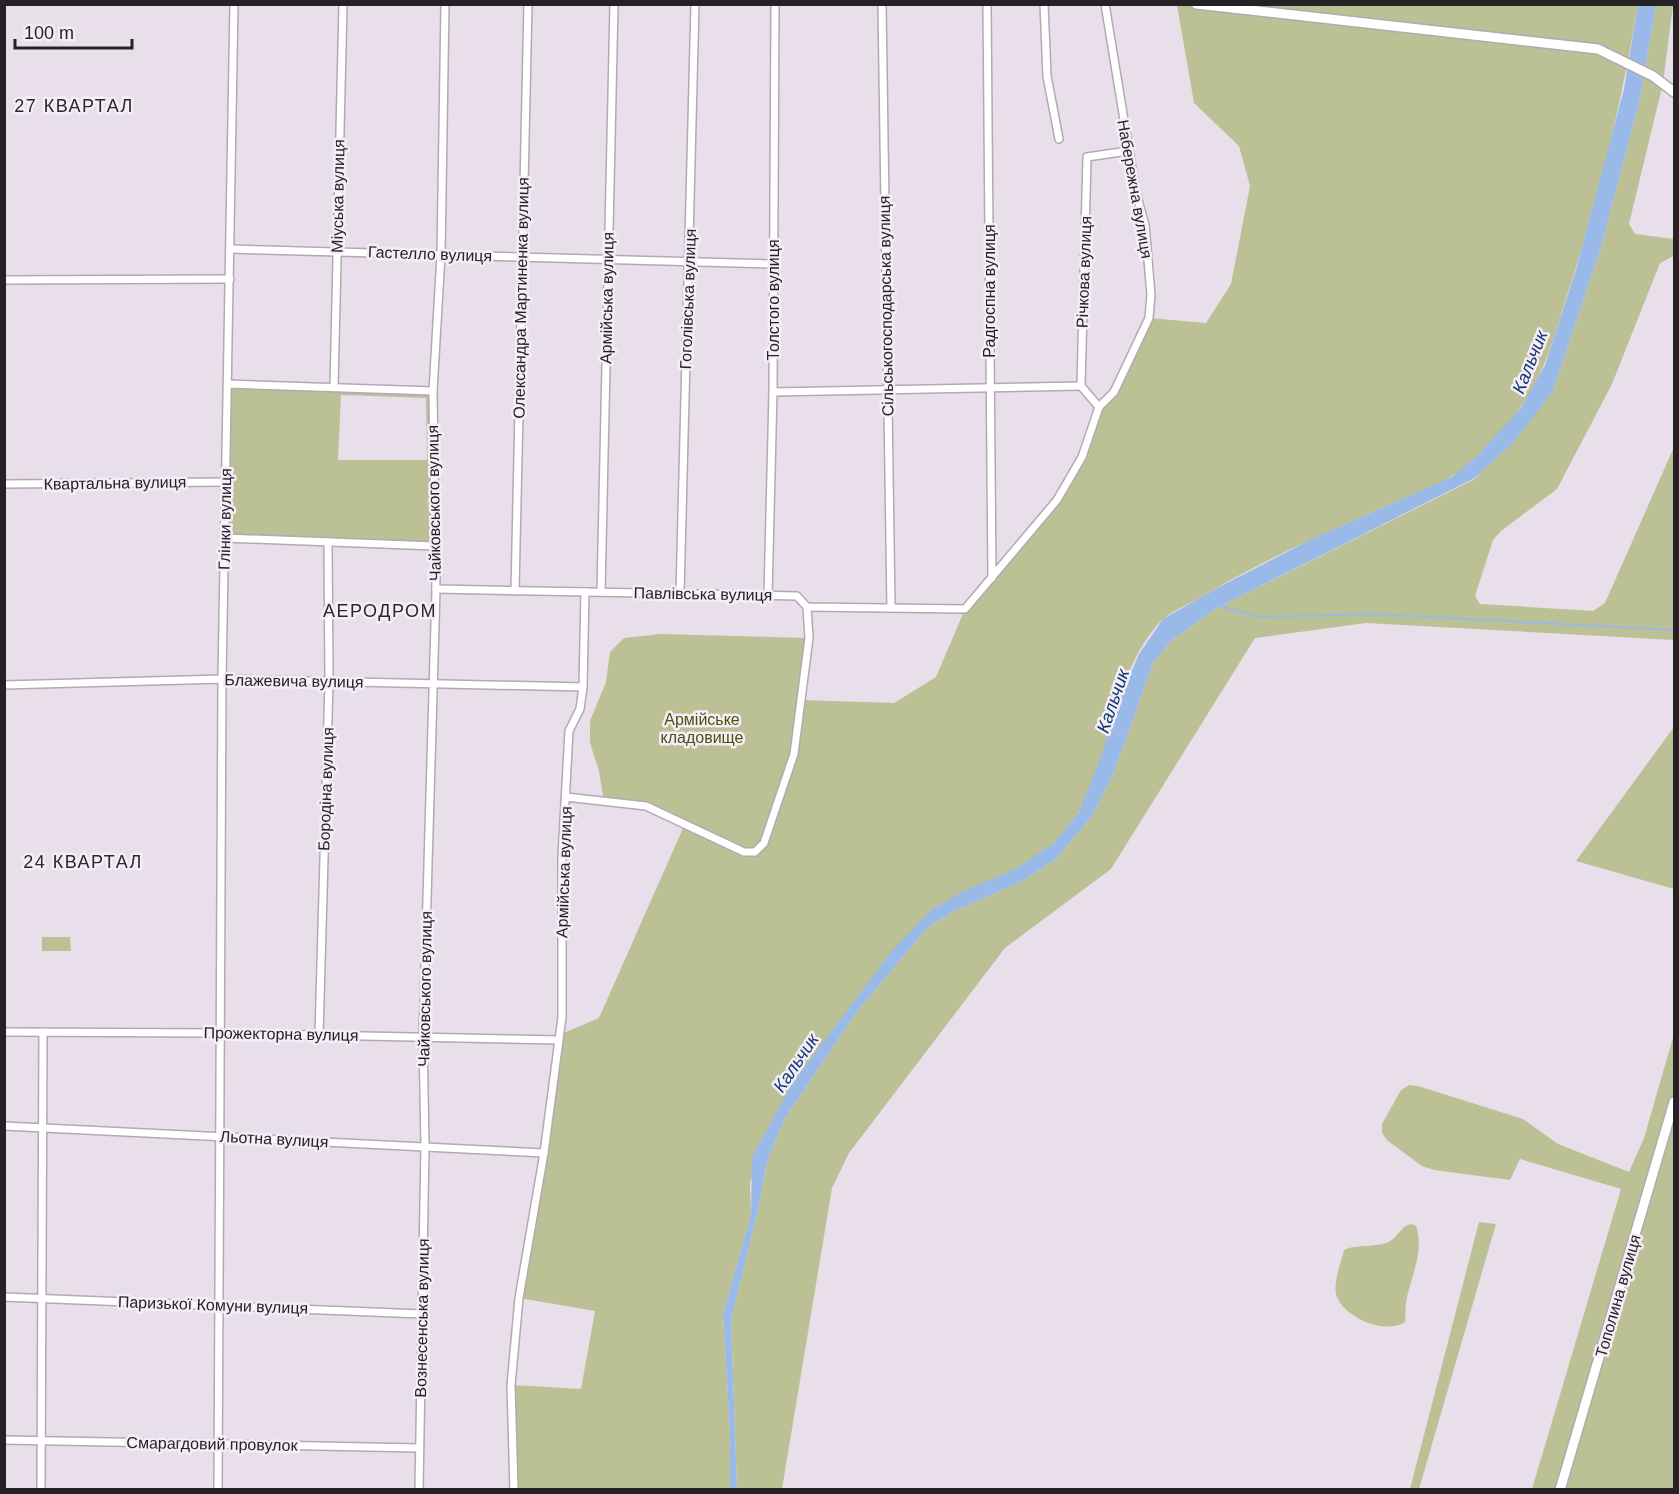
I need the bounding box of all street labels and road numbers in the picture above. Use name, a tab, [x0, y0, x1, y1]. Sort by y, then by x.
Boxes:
street label: Набережна вулиця	[1114, 118, 1156, 260]
street label: Міуська вулиця	[329, 139, 347, 253]
street label: Олександра Мартиненка вулиця	[510, 177, 532, 419]
street label: Сільськогосподарська вулиця	[876, 195, 896, 417]
street label: Річкова вулиця	[1074, 216, 1094, 328]
street label: Радгоспна вулиця	[981, 224, 998, 358]
street label: Гоголівська вулиця	[677, 228, 699, 370]
street label: Армійська вулиця	[597, 232, 617, 364]
street label: Толстого вулиця	[765, 239, 782, 361]
street label: Гастелло вулиця	[368, 243, 492, 265]
street label: Чайковського вулиця	[424, 425, 444, 581]
street label: Глінки вулиця	[216, 468, 234, 570]
street label: Квартальна вулиця	[43, 473, 187, 493]
street label: Павлівська вулиця	[634, 584, 772, 604]
street label: Блажевича вулиця	[224, 671, 364, 691]
street label: Бородіна вулиця	[315, 727, 337, 851]
street label: Армійська вулиця	[553, 806, 575, 938]
street label: Чайковського вулиця	[415, 911, 435, 1067]
street label: Прожекторна вулиця	[203, 1024, 359, 1044]
street label: Льотна вулиця	[219, 1128, 329, 1150]
street label: Тополина вулиця	[1592, 1233, 1644, 1359]
street label: Вознесенська вулиця	[412, 1238, 432, 1398]
street label: Паризької Комуни вулиця	[118, 1293, 308, 1317]
street label: Смарагдовий провулок	[126, 1434, 299, 1454]

